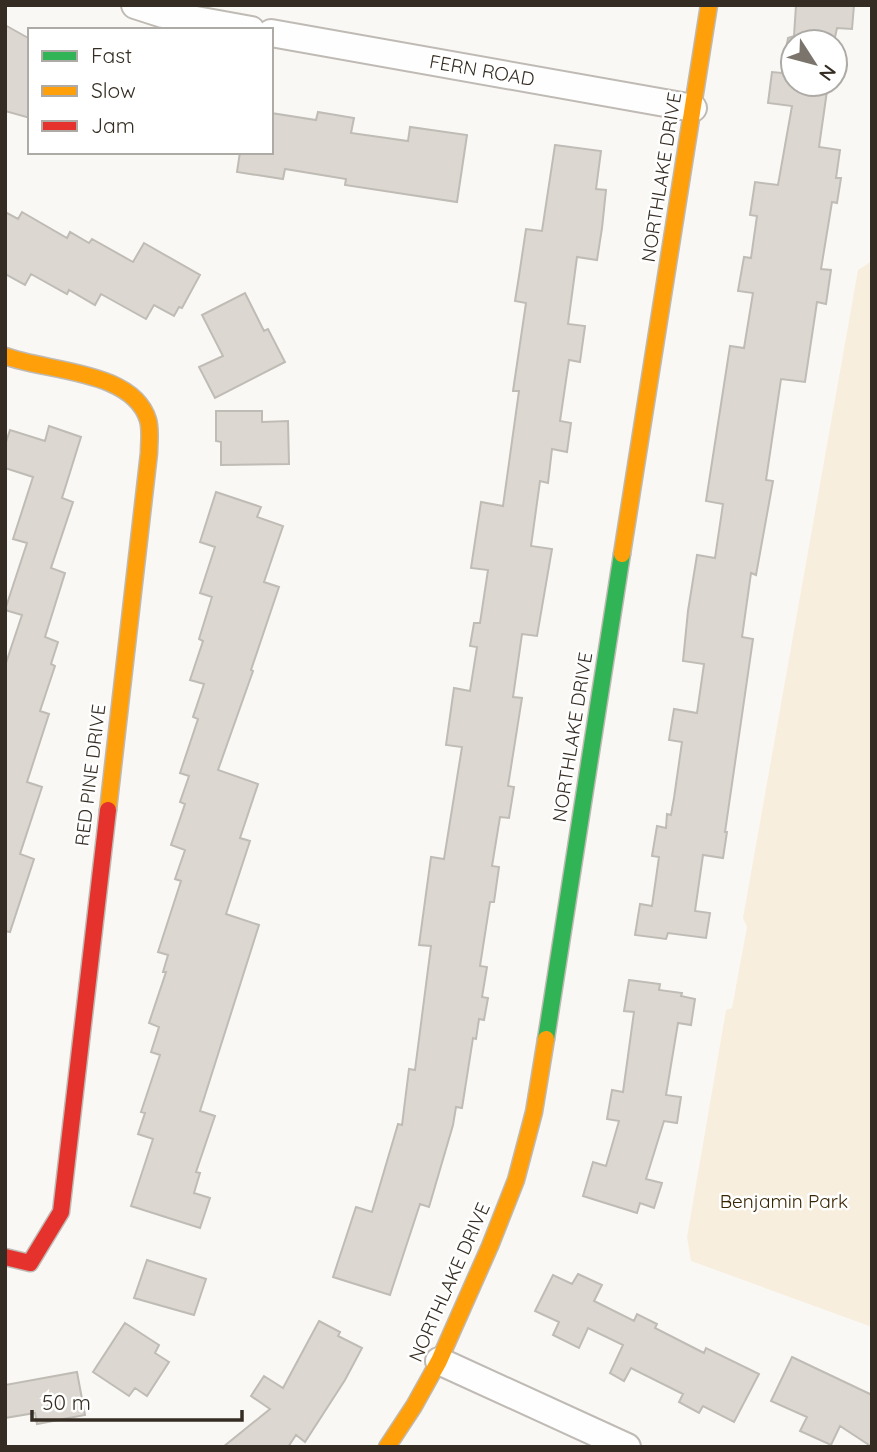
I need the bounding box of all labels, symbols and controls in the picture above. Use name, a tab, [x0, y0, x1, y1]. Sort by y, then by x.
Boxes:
legend	[28, 28, 273, 154]
north arrow	[779, 28, 849, 98]
text: Fast	[91, 42, 132, 68]
street label: FERN ROAD	[428, 49, 536, 91]
text: N	[814, 60, 842, 86]
text: Slow	[91, 77, 136, 103]
street label: NORTHLAKE DRIVE	[636, 90, 686, 264]
text: Jam	[91, 112, 135, 138]
street label: NORTHLAKE DRIVE	[547, 650, 597, 824]
street label: RED PINE DRIVE	[69, 703, 111, 847]
park label: Benjamin Park	[720, 1189, 848, 1213]
street label: NORTHLAKE DRIVE	[403, 1199, 495, 1365]
scale bar	[32, 1378, 242, 1422]
text: 50 m	[42, 1389, 91, 1415]

